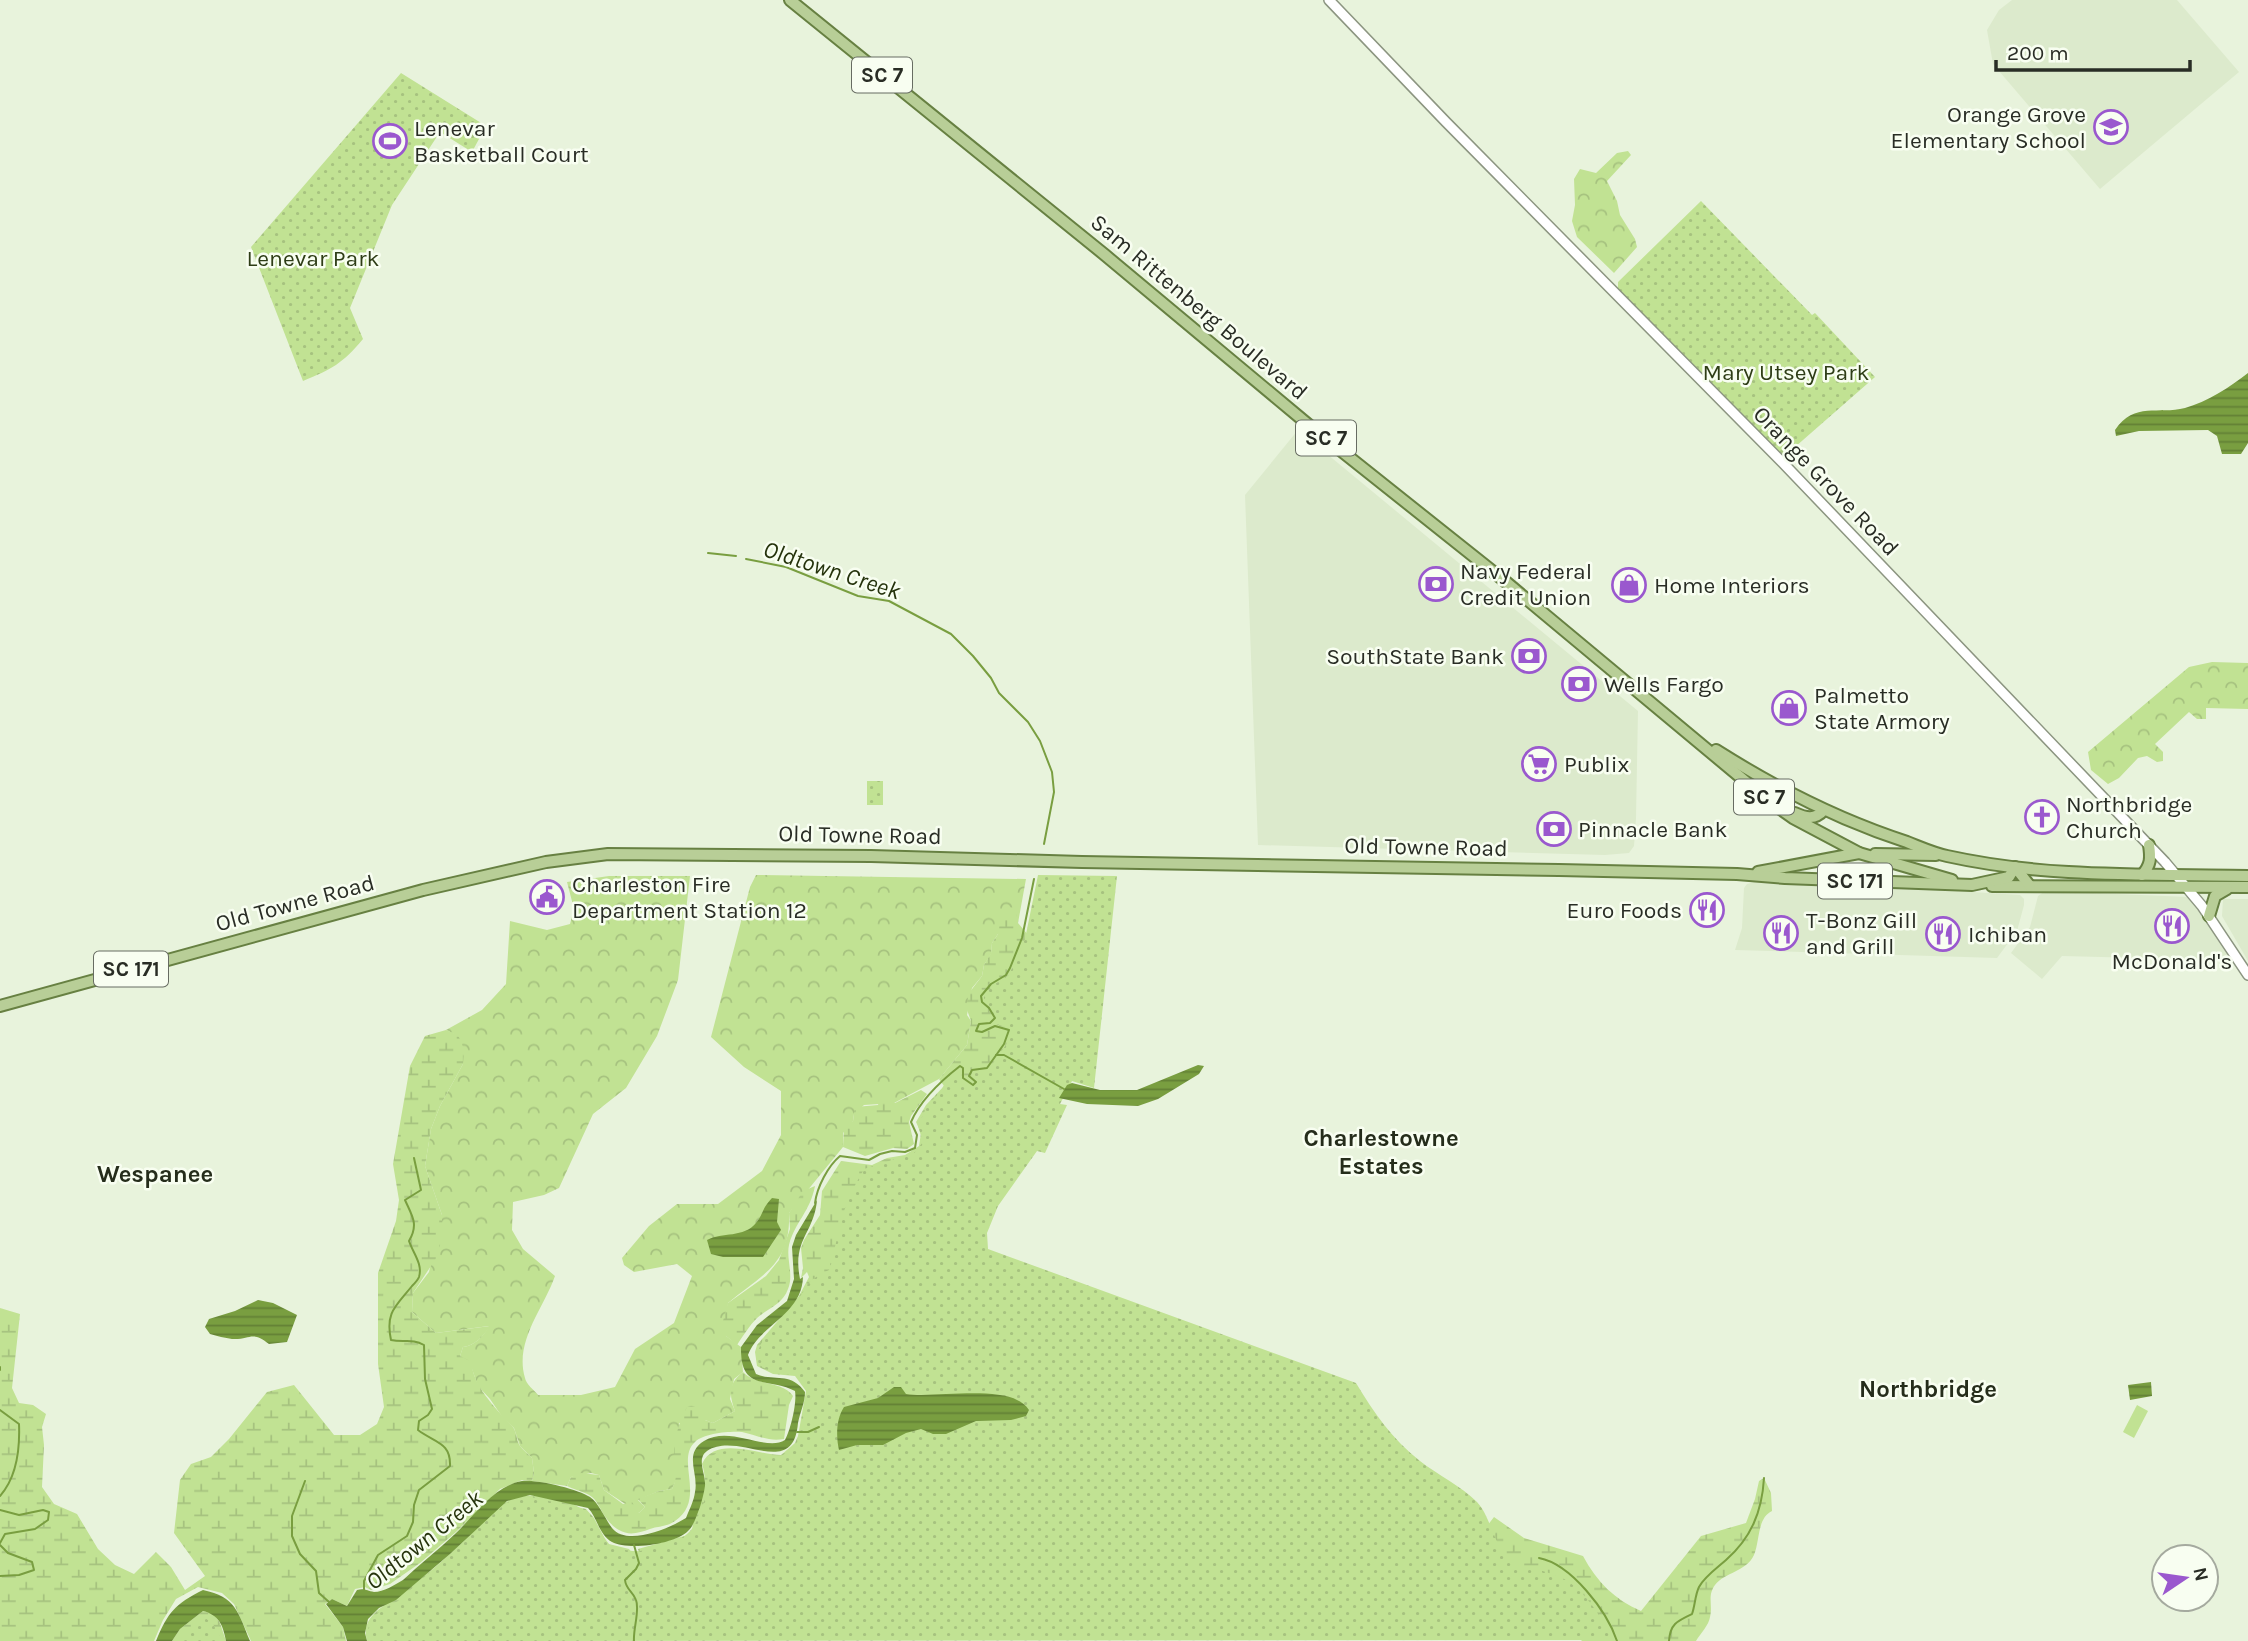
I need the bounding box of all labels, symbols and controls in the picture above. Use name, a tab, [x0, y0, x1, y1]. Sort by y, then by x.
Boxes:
scale bar	[1996, 28, 2190, 72]
text: 200 m	[2007, 41, 2069, 65]
road number: SC 7	[852, 57, 912, 92]
place label: Orange Grove Elementary School	[1891, 101, 2086, 154]
school or university icon: Orange Grove Elementary School	[2092, 108, 2130, 146]
place label: Lenevar Basketball Court	[414, 115, 589, 168]
sports icon: Lenevar Basketball Court	[371, 122, 409, 160]
street label: Sam Rittenberg Boulevard	[1085, 208, 1313, 406]
park label: Lenevar Park	[247, 245, 379, 272]
park label: Mary Utsey Park	[1702, 359, 1870, 386]
street label: Orange Grove Road	[1748, 401, 1904, 561]
road number: SC 7	[1296, 420, 1356, 456]
water label: Oldtown Creek	[760, 535, 905, 606]
place label: Navy Federal Credit Union	[1460, 558, 1592, 611]
bank icon: Navy Federal Credit Union	[1417, 565, 1455, 603]
shop icon: Home Interiors	[1610, 566, 1648, 604]
place label: Home Interiors	[1654, 572, 1810, 599]
bank icon: SouthState Bank	[1510, 637, 1548, 675]
place label: SouthState Bank	[1326, 643, 1504, 670]
bank icon: Wells Fargo	[1560, 665, 1598, 703]
place label: Wells Fargo	[1604, 671, 1724, 698]
place label: Palmetto State Armory	[1814, 682, 1950, 735]
shop icon: Palmetto State Armory	[1770, 689, 1808, 727]
supermarket icon: Publix	[1520, 745, 1558, 783]
place label: Publix	[1564, 751, 1630, 778]
road number: SC 7	[1734, 780, 1794, 814]
place label: Northbridge Church	[2066, 791, 2192, 844]
church icon: Northbridge Church	[2023, 798, 2061, 836]
bank icon: Pinnacle Bank	[1535, 810, 1573, 848]
place label: Pinnacle Bank	[1578, 816, 1727, 843]
street label: Old Towne Road	[778, 820, 942, 850]
street label: Old Towne Road	[1344, 832, 1508, 862]
road number: SC 171	[1818, 864, 1892, 898]
street label: Old Towne Road	[213, 869, 377, 937]
place label: Charleston Fire Department Station 12	[572, 871, 807, 924]
public building icon: Charleston Fire Department Station 12	[528, 878, 566, 916]
restaurant icon: Euro Foods	[1688, 891, 1726, 929]
place label: Euro Foods	[1567, 897, 1682, 924]
place label: T-Bonz Gill and Grill	[1806, 907, 1917, 960]
restaurant icon: McDonald's	[2153, 907, 2191, 945]
restaurant icon: T-Bonz Gill and Grill	[1762, 914, 1800, 952]
restaurant icon: Ichiban	[1924, 915, 1962, 953]
place label: Ichiban	[1968, 921, 2047, 948]
place label: McDonald's	[2112, 948, 2232, 975]
road number: SC 171	[94, 951, 168, 986]
district label: Charlestowne Estates	[1303, 1124, 1459, 1180]
district label: Wespanee	[97, 1160, 213, 1188]
district label: Northbridge	[1859, 1375, 1997, 1403]
water label: Oldtown Creek	[360, 1484, 489, 1596]
north arrow	[2150, 1543, 2220, 1613]
text: N	[2188, 1565, 2213, 1584]

